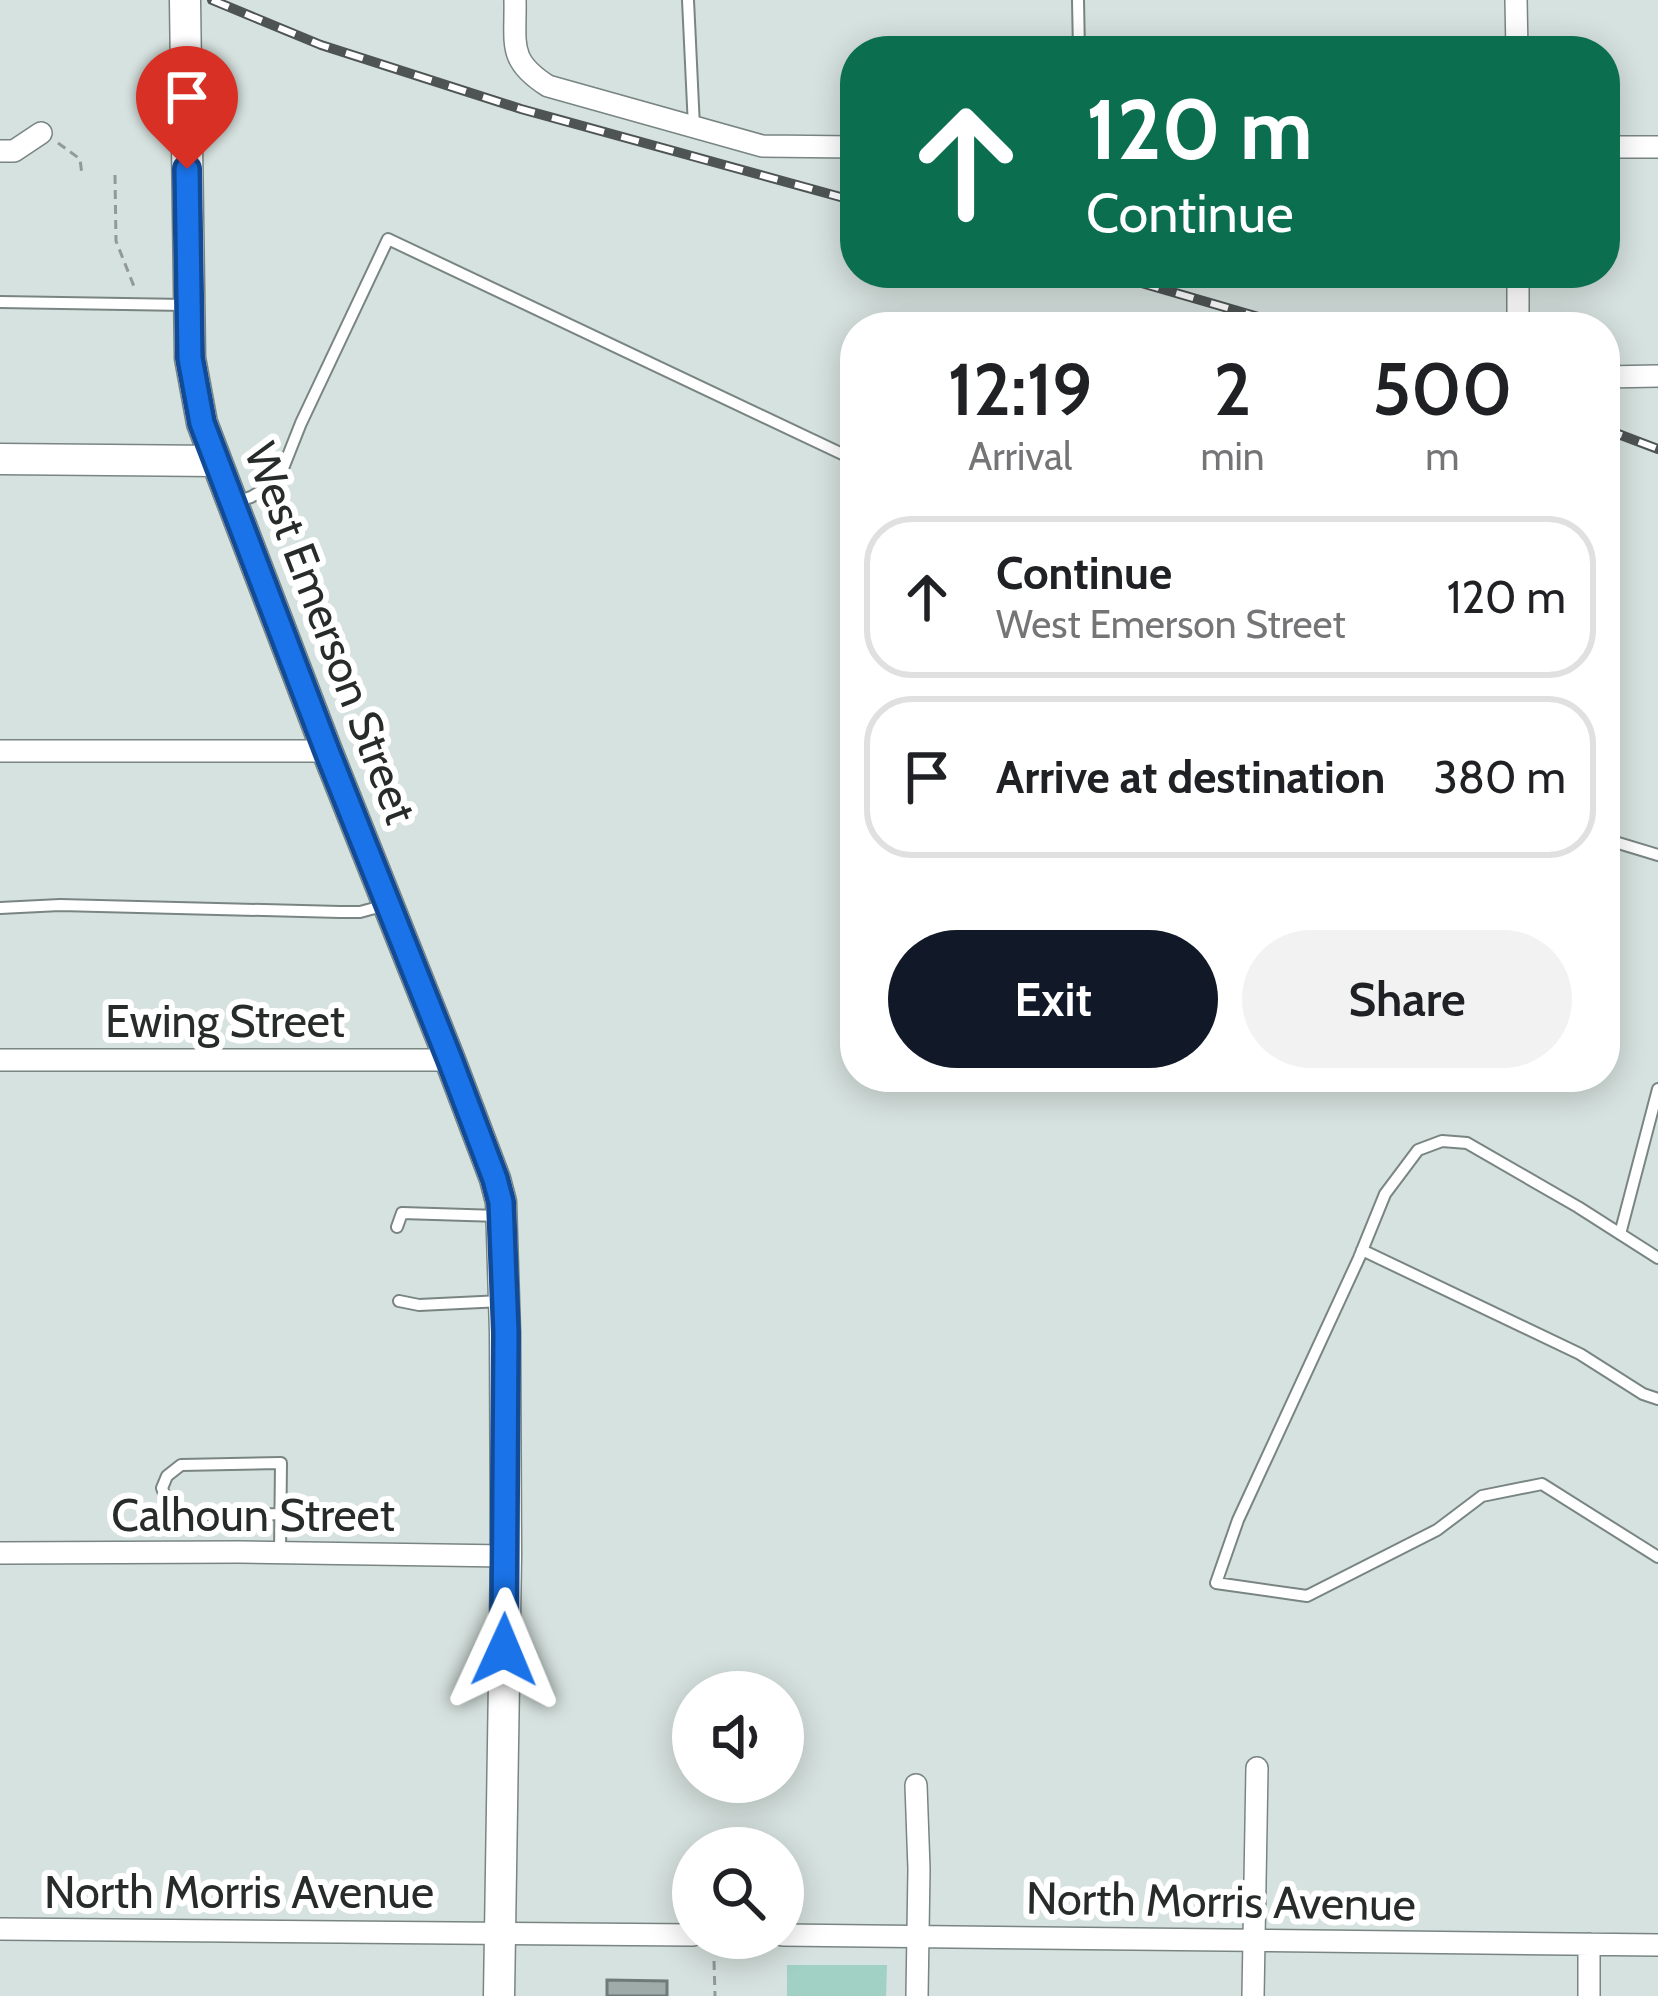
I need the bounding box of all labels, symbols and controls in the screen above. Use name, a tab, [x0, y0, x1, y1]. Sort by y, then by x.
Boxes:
pin	[136, 46, 238, 169]
icon: arrive	[154, 64, 220, 130]
text: 120 m	[1086, 78, 1313, 180]
icon: ahead	[888, 84, 1044, 240]
text: Continue	[1086, 180, 1294, 246]
text: 12:19	[948, 346, 1093, 433]
text: 2	[1214, 346, 1251, 433]
text: 500	[1372, 346, 1512, 433]
text: Arrival	[968, 432, 1072, 480]
text: min	[1200, 432, 1265, 480]
text: m	[1425, 432, 1459, 480]
street label: West Emerson Street	[234, 435, 428, 831]
text: Continue	[996, 546, 1172, 600]
icon: ahead	[894, 564, 960, 630]
text: 120 m	[1447, 570, 1566, 624]
text: West Emerson Street	[996, 600, 1346, 648]
icon: arrive	[894, 744, 960, 810]
text: Arrive at destination	[996, 750, 1385, 804]
text: 380 m	[1433, 750, 1566, 804]
button: Exit	[888, 930, 1218, 1068]
button: Share	[1242, 930, 1572, 1068]
street label: Ewing Street	[105, 994, 345, 1048]
street label: Calhoun Street	[111, 1488, 395, 1542]
position arrow	[441, 1587, 567, 1713]
map controls	[672, 1671, 804, 1959]
button: sound	[672, 1671, 804, 1803]
button: search	[672, 1827, 804, 1959]
street label: North Morris Avenue	[44, 1865, 434, 1919]
street label: North Morris Avenue	[1026, 1871, 1416, 1931]

